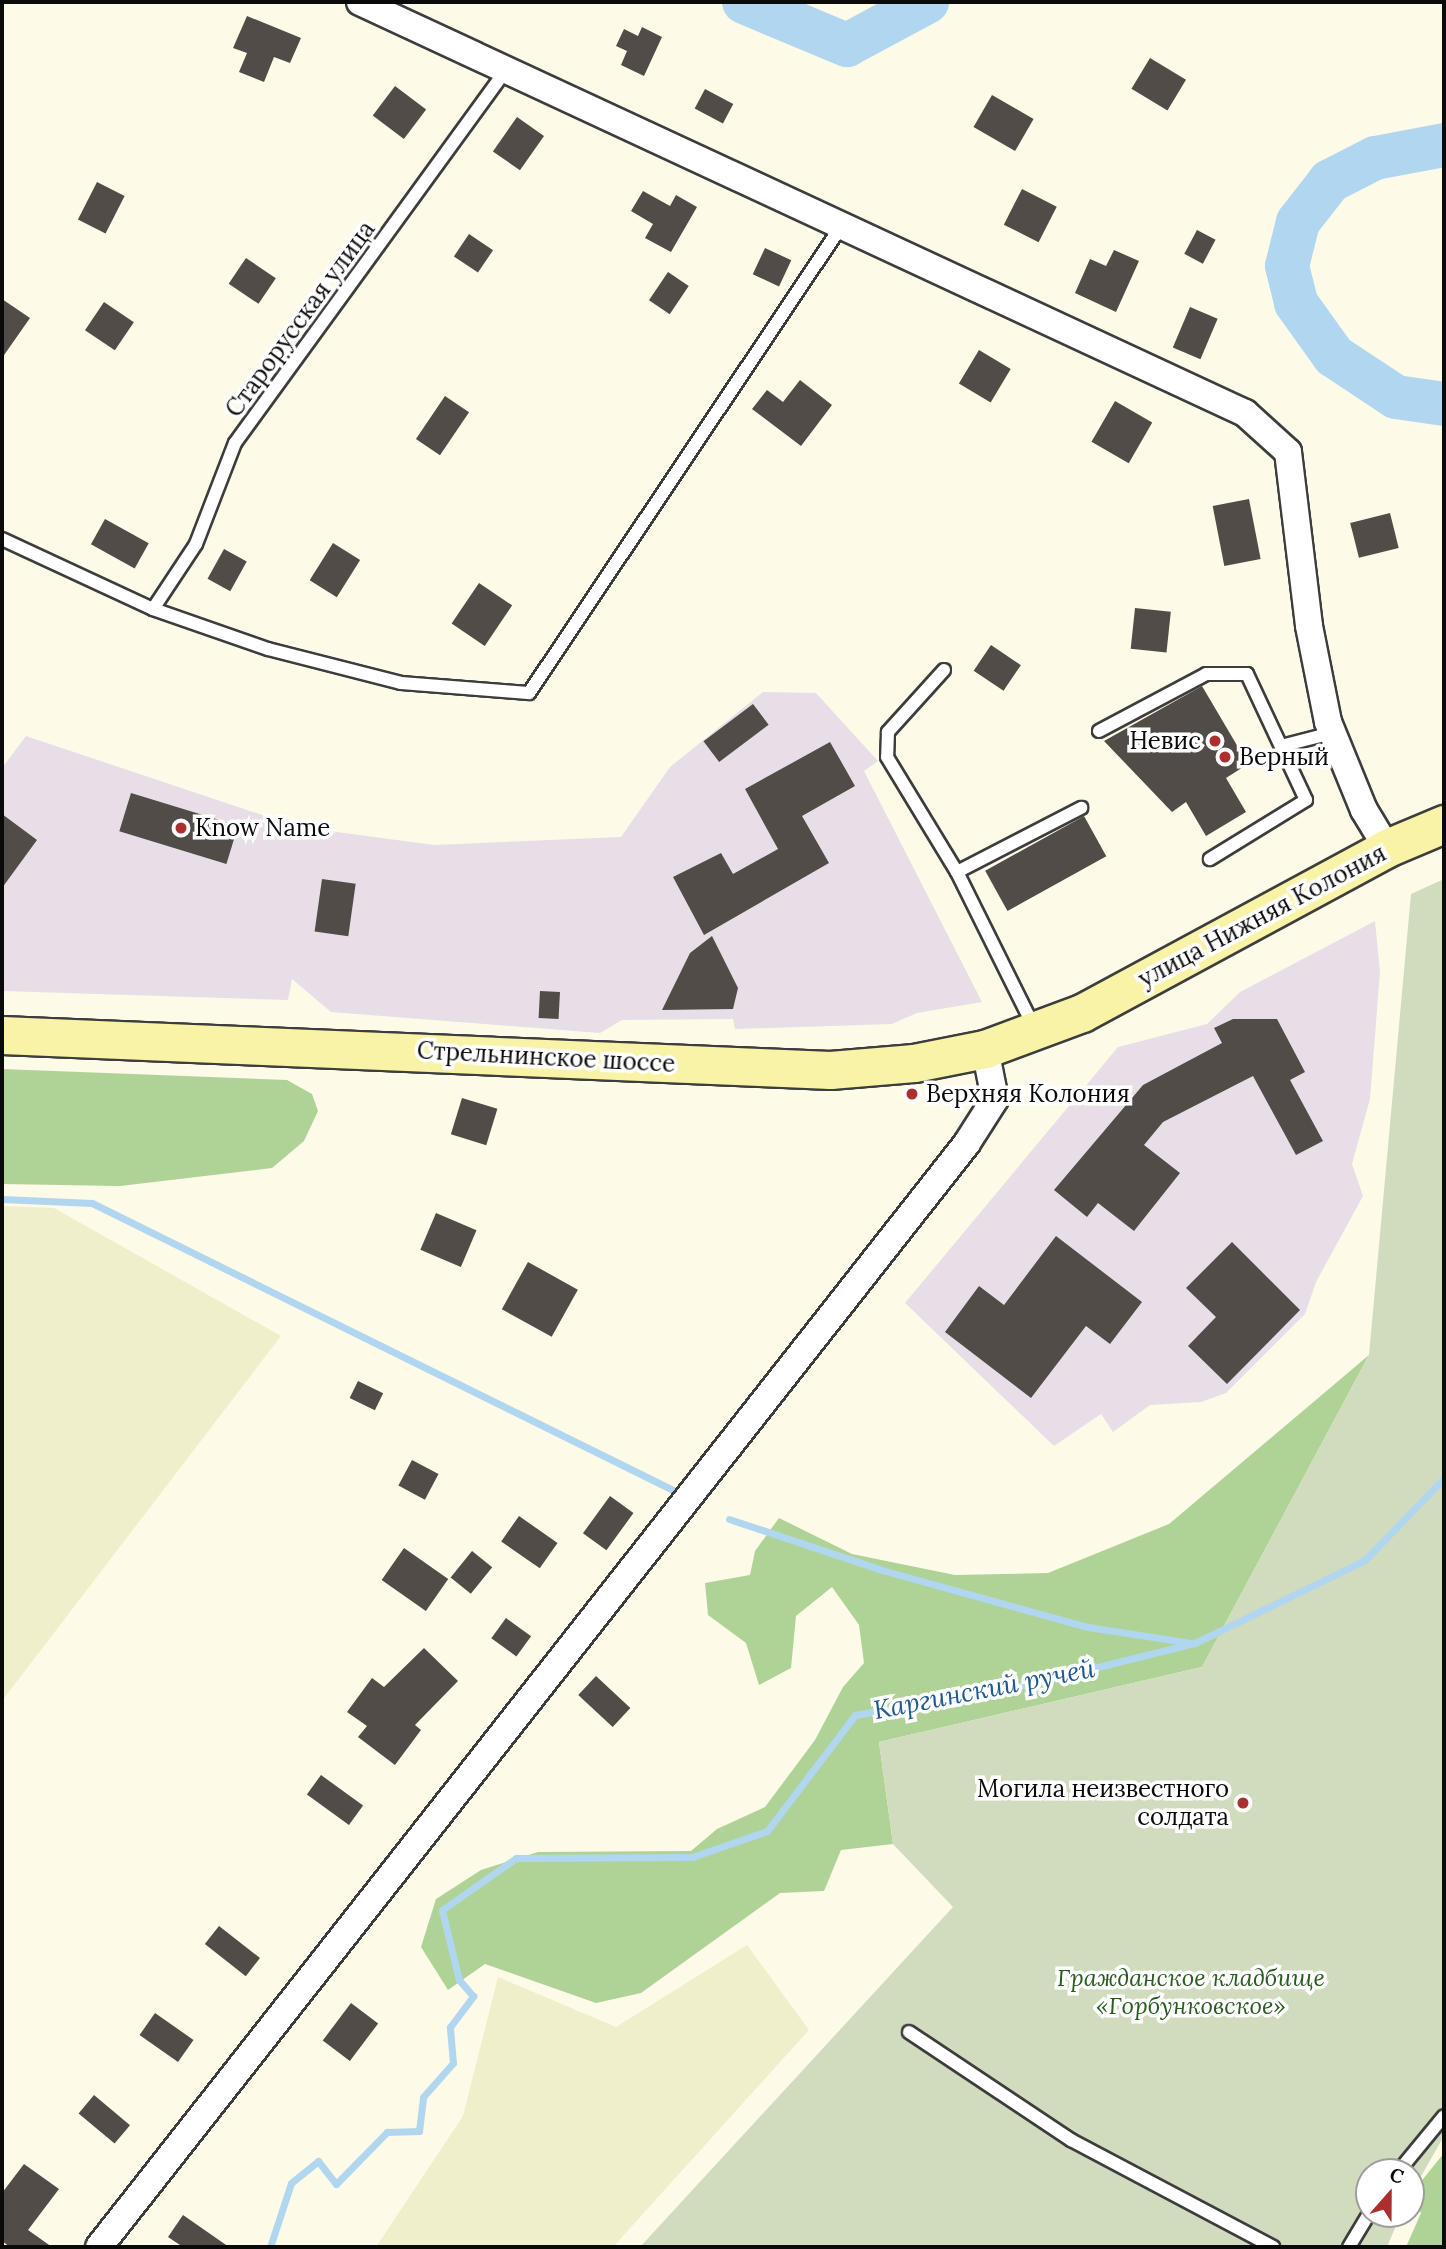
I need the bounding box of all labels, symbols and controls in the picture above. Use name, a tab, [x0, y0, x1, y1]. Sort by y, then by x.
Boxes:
street label: Старорусская улица	[219, 215, 381, 423]
place label: Невис	[1129, 727, 1201, 755]
marker: Невис	[1207, 733, 1223, 749]
place label: Верный	[1239, 743, 1329, 771]
marker: Верный	[1217, 749, 1233, 765]
place label: Know Name	[195, 814, 330, 842]
marker: Know Name	[173, 820, 189, 836]
street label: улица Нижняя Колония	[1133, 838, 1391, 994]
street label: Стрельнинское шоссе	[416, 1036, 676, 1078]
place label: Верхняя Колония	[926, 1080, 1130, 1108]
marker: Верхняя Колония	[904, 1086, 920, 1102]
water label: Каргинский ручей	[871, 1652, 1097, 1726]
place label: Могила неизвестного солдата	[977, 1775, 1229, 1831]
marker: Могила неизвестного солдата	[1235, 1795, 1251, 1811]
park label: Гражданское кладбище «Горбунковское»	[1057, 1964, 1325, 2020]
north arrow	[1355, 2158, 1425, 2228]
text: С	[1386, 2162, 1407, 2189]

